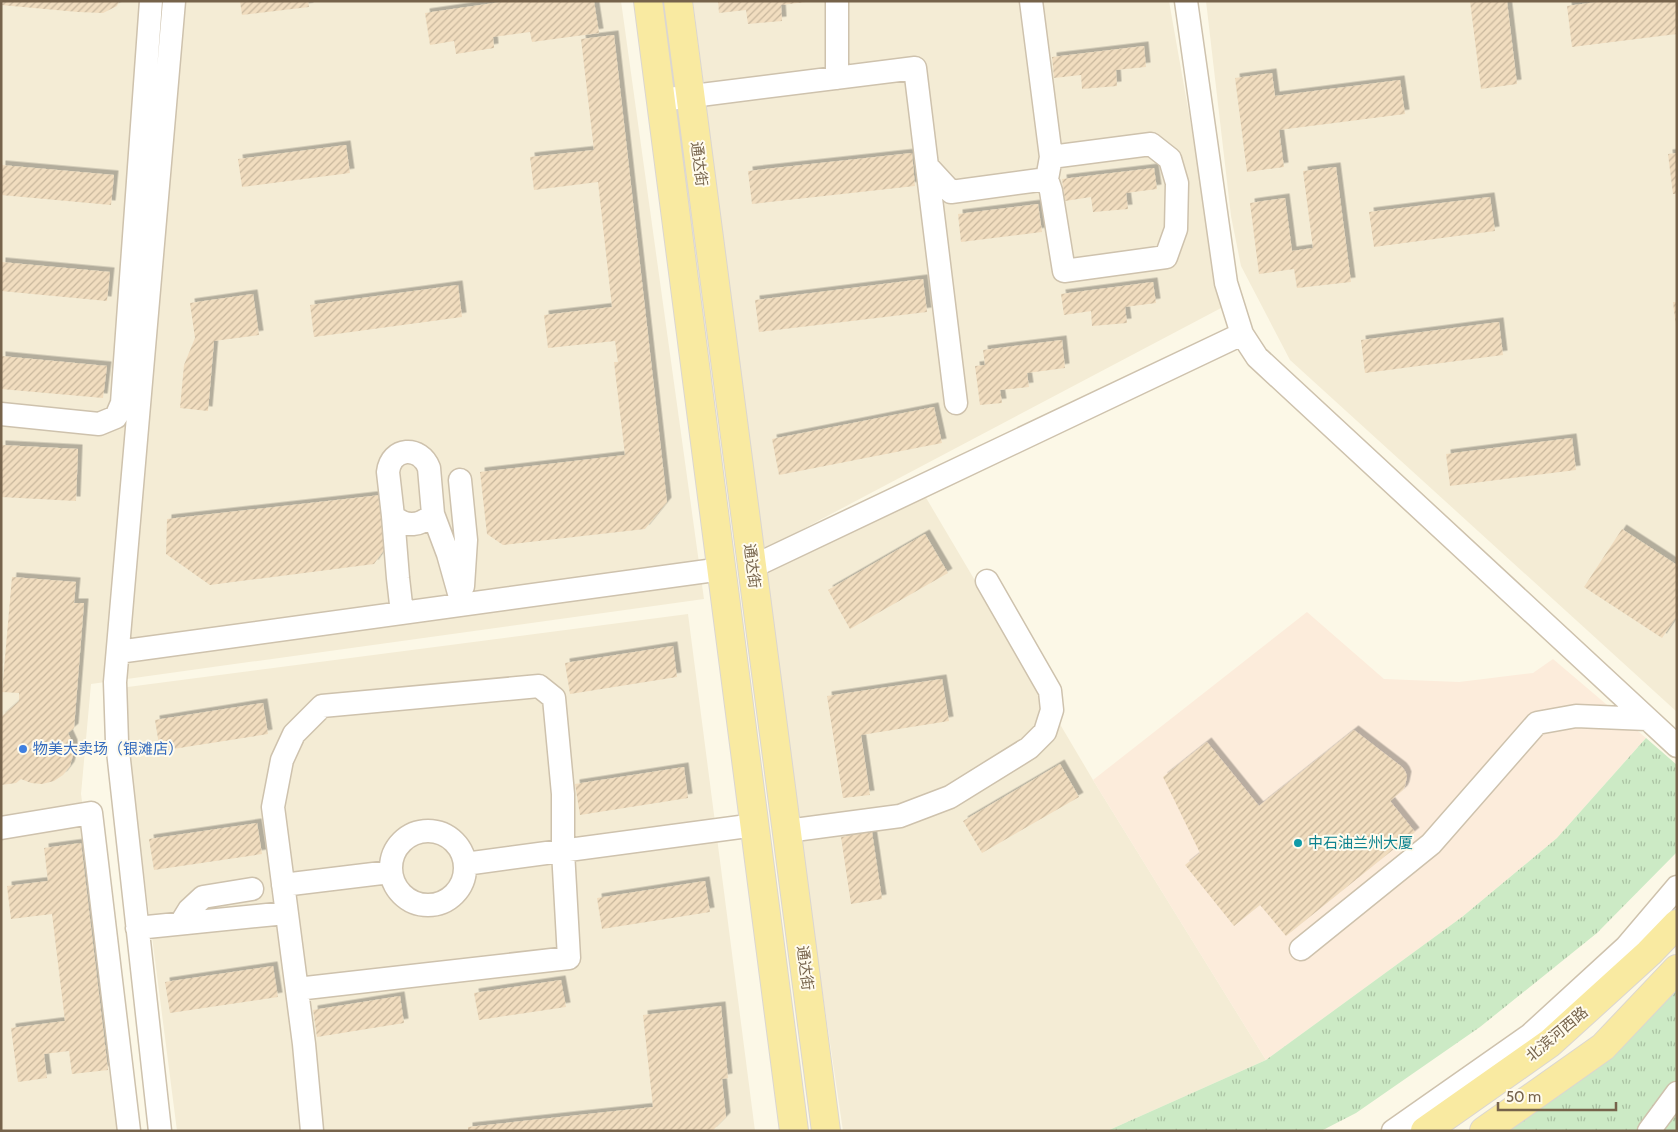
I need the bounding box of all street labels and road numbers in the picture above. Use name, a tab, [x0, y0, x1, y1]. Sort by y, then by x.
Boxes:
street label: 通达街	[687, 141, 711, 187]
street label: 通达街	[740, 543, 764, 589]
street label: 通达街	[793, 945, 817, 991]
street label: 北滨河西路	[1522, 1003, 1592, 1065]

